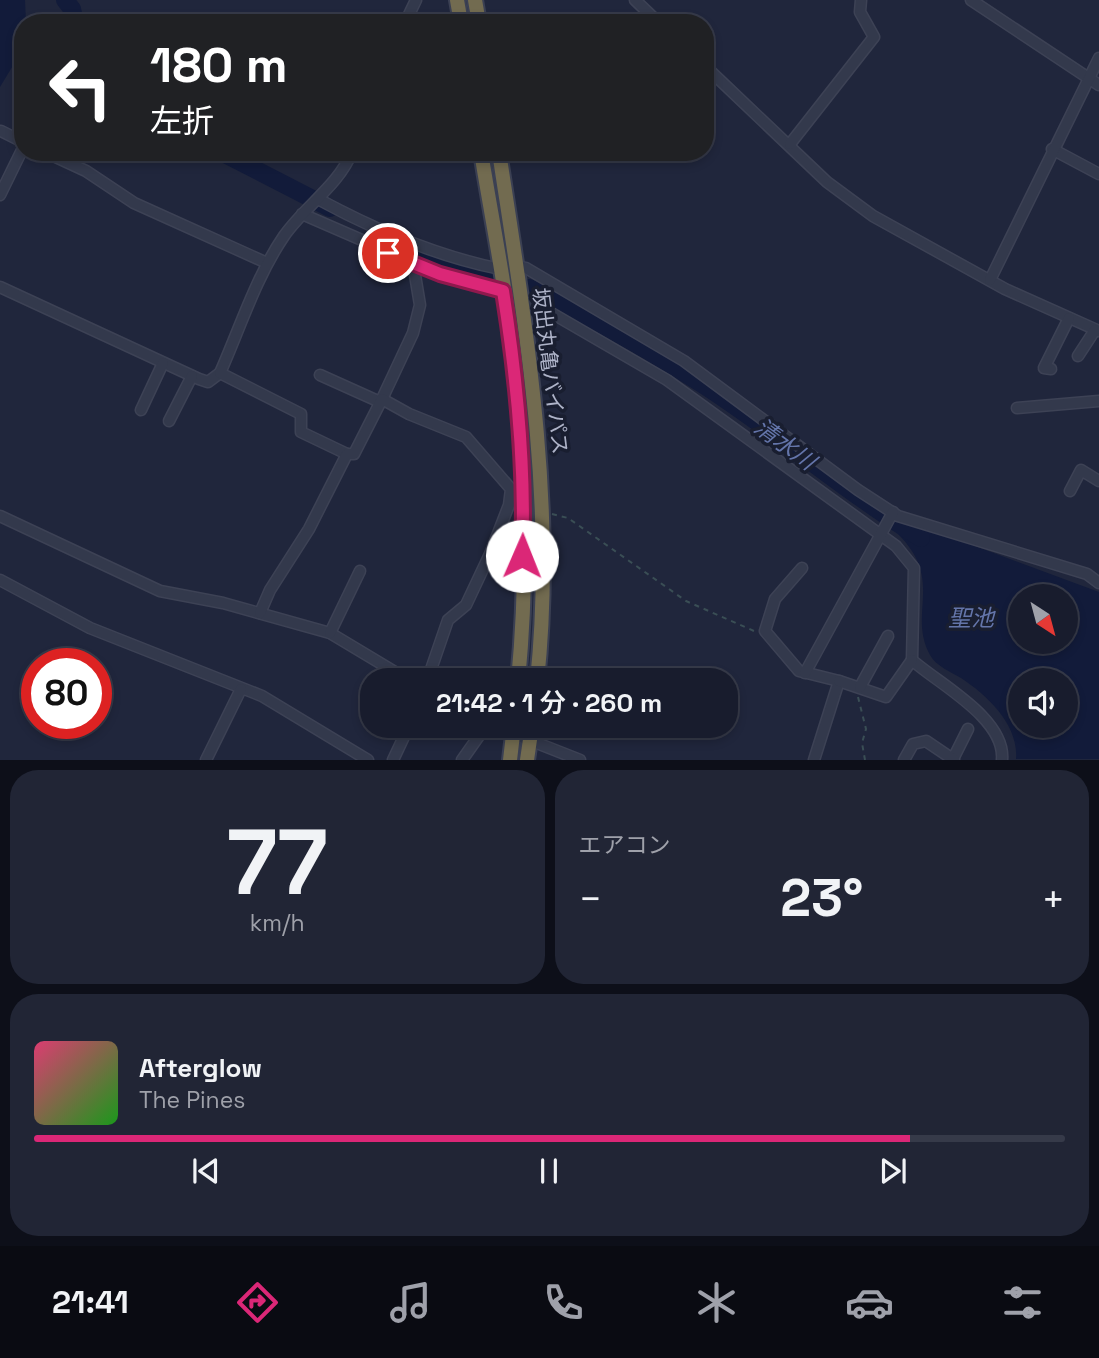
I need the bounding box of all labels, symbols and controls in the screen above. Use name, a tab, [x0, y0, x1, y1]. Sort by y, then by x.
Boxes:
text: 180 m	[150, 34, 288, 96]
icon: left	[35, 42, 126, 133]
text: 左折	[150, 101, 214, 141]
pin	[358, 223, 418, 283]
icon: arrive	[369, 234, 407, 272]
street label: 坂出丸亀バイパス	[527, 286, 574, 456]
water label: 清水川	[748, 412, 824, 478]
position arrow	[485, 519, 559, 593]
north arrow	[1008, 584, 1078, 654]
map controls	[1008, 584, 1078, 738]
water label: 聖池	[948, 603, 996, 633]
speed limit sign: 80	[21, 648, 112, 739]
button: sound	[1008, 668, 1078, 738]
text: 21:42 · 1 分 · 260 m	[436, 686, 662, 720]
text: 77	[227, 804, 328, 921]
text: エアコン	[579, 830, 671, 860]
text: 23°	[780, 865, 863, 931]
text: −	[579, 875, 602, 923]
text: +	[1041, 875, 1065, 923]
text: km/h	[250, 908, 305, 938]
text: Afterglow	[139, 1051, 262, 1085]
text: The Pines	[139, 1085, 245, 1115]
icon: previous	[187, 1152, 225, 1190]
icon: pause	[530, 1152, 568, 1190]
icon: next	[874, 1152, 912, 1190]
icon: directions	[233, 1278, 282, 1327]
icon: music	[386, 1278, 435, 1327]
icon: phone	[539, 1278, 588, 1327]
icon: climate	[692, 1278, 741, 1327]
icon: car	[845, 1278, 894, 1327]
icon: filters	[998, 1278, 1047, 1327]
text: 21:41	[52, 1282, 129, 1322]

